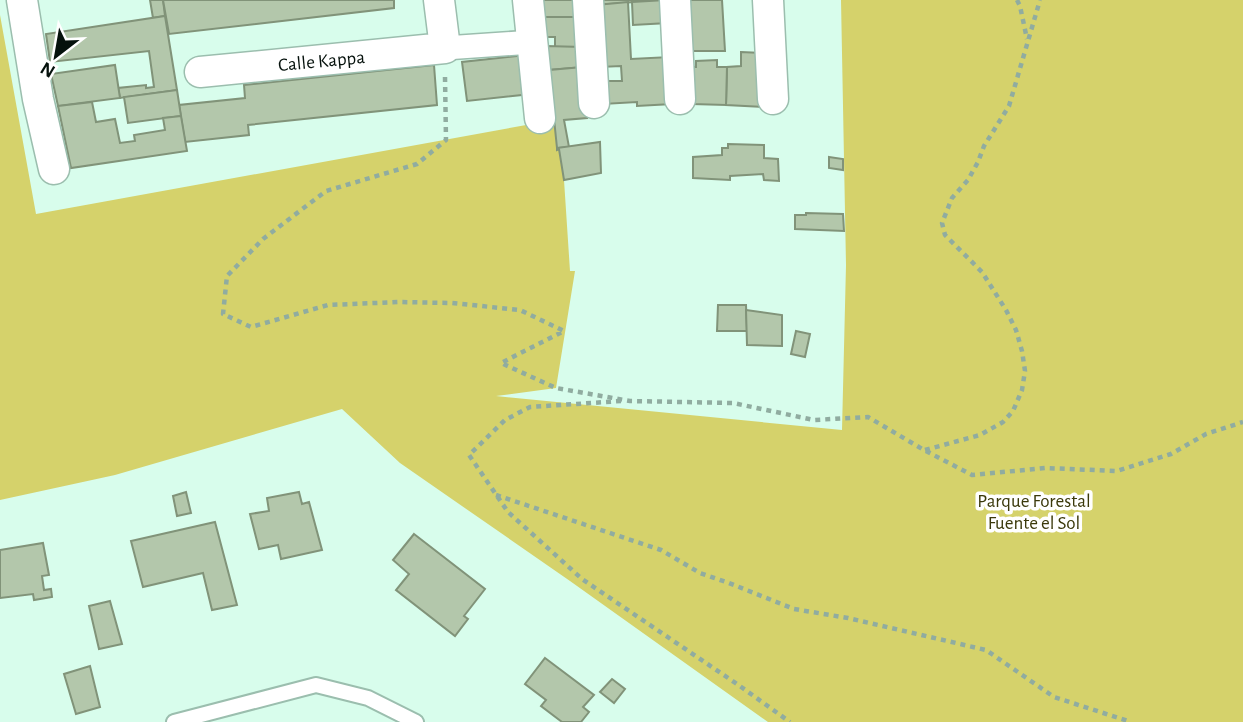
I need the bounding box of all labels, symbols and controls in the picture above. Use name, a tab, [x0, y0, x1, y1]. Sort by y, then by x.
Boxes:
north arrow	[21, 21, 91, 91]
street label: Calle Kappa	[277, 48, 366, 75]
text: N	[37, 58, 59, 81]
park label: Parque Forestal Fuente el Sol	[977, 492, 1091, 533]

